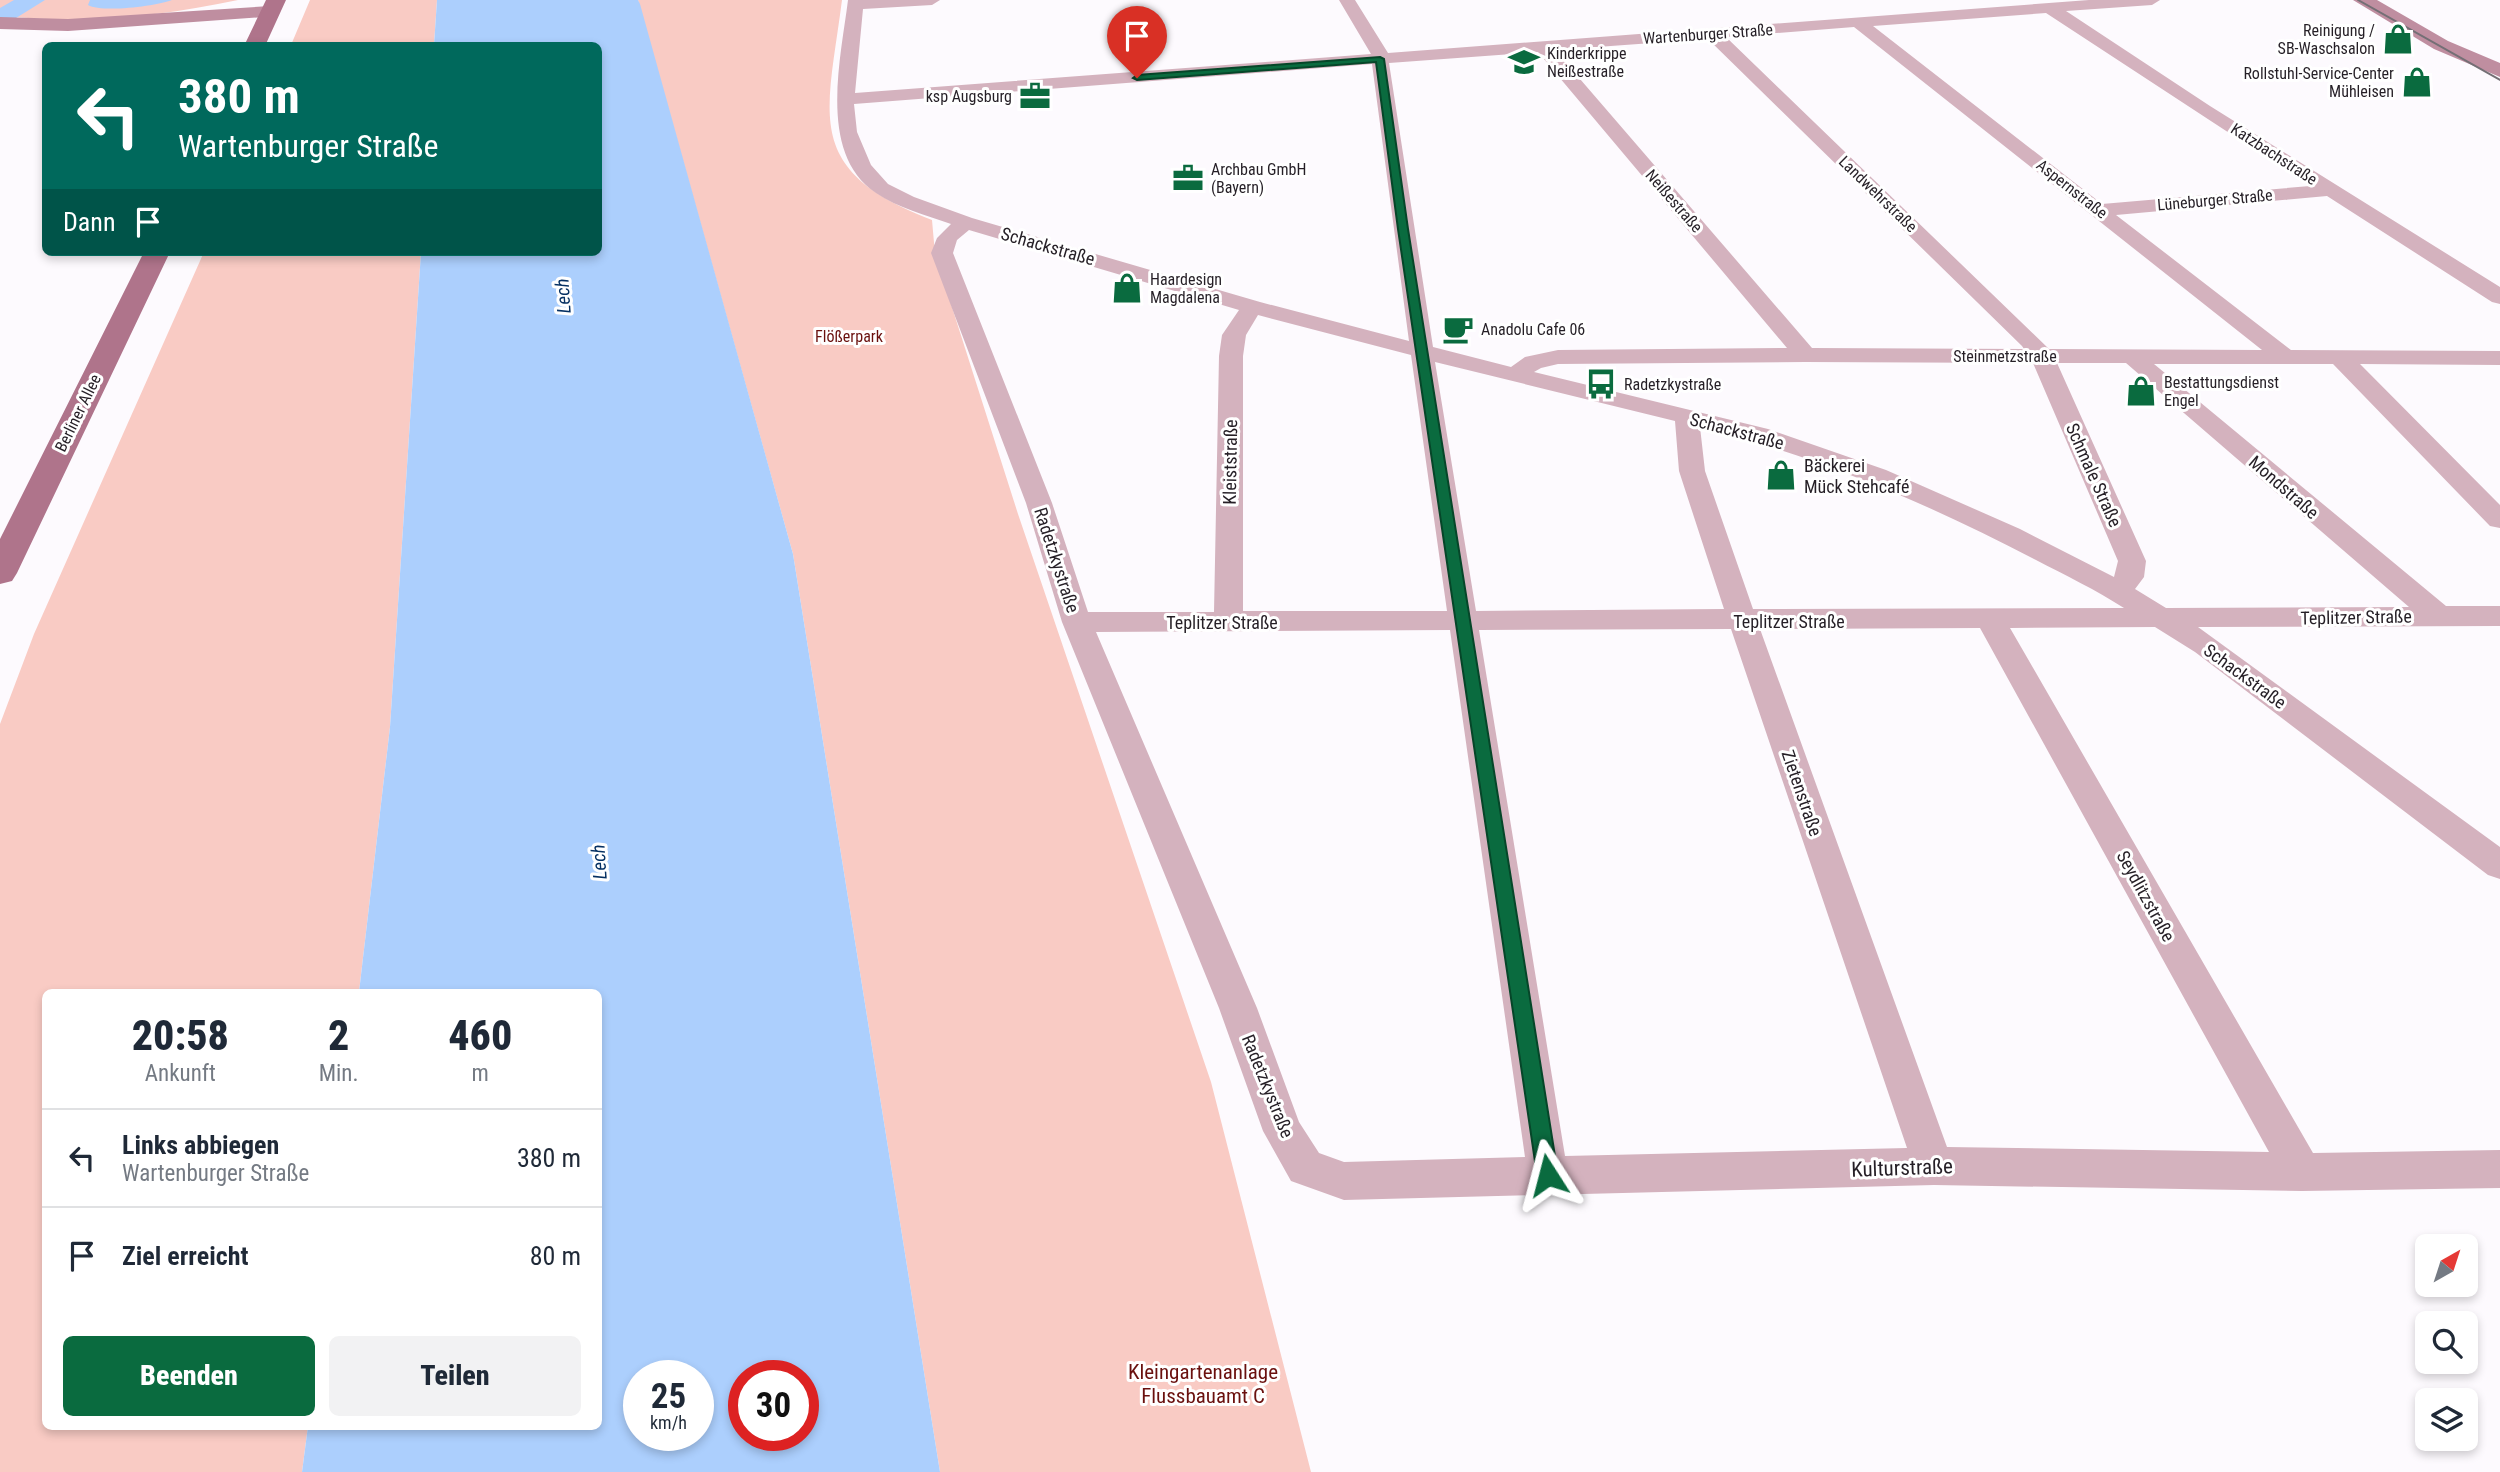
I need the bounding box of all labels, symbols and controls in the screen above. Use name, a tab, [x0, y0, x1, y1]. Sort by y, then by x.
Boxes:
pin	[1107, 6, 1167, 78]
icon: arrive	[1118, 17, 1156, 55]
street label: Wartenburger Straße	[1642, 20, 1774, 48]
place label: Reinigung / SB-Waschsalon	[2278, 21, 2375, 58]
shop icon: Reinigung / SB-Waschsalon	[2381, 22, 2415, 56]
place label: Kinderkrippe Neißestraße	[1547, 44, 1627, 81]
school or university icon: Kinderkrippe Neißestraße	[1507, 45, 1541, 79]
place label: Rollstuhl-Service-Center Mühleisen	[2243, 64, 2394, 101]
shop icon: Rollstuhl-Service-Center Mühleisen	[2400, 65, 2434, 99]
text: 380 m	[178, 68, 300, 125]
icon: left	[63, 70, 154, 161]
office icon: ksp Augsburg	[1018, 79, 1052, 113]
place label: ksp Augsburg	[926, 87, 1012, 106]
street label: Katzbachstraße	[2227, 119, 2321, 189]
text: Wartenburger Straße	[178, 127, 438, 165]
street label: Landwehrstraße	[1835, 152, 1921, 236]
street label: Aspernstraße	[2033, 155, 2111, 223]
place label: Archbau GmbH (Bayern)	[1211, 160, 1306, 197]
office icon: Archbau GmbH (Bayern)	[1171, 161, 1205, 195]
street label: Neißestraße	[1642, 166, 1706, 236]
street label: Lüneburger Straße	[2157, 185, 2273, 215]
icon: arrive	[129, 203, 167, 241]
text: Dann	[63, 207, 115, 237]
street label: Schackstraße	[999, 223, 1097, 269]
place label: Haardesign Magdalena	[1150, 270, 1222, 307]
shop icon: Haardesign Magdalena	[1110, 271, 1144, 305]
water label: Lech	[550, 278, 576, 314]
cafe icon: Anadolu Cafe 06	[1441, 312, 1475, 346]
place label: Anadolu Cafe 06	[1481, 320, 1585, 339]
park label: Flößerpark	[815, 327, 884, 346]
street label: Steinmetzstraße	[1953, 347, 2057, 366]
bus stop icon: Radetzkystraße	[1584, 367, 1618, 401]
street label: Berliner Allee	[51, 371, 105, 455]
place label: Bestattungsdienst Engel	[2164, 373, 2279, 410]
shop icon: Bestattungsdienst Engel	[2124, 374, 2158, 408]
place label: Radetzkystraße	[1624, 375, 1721, 394]
street label: Schackstraße	[1688, 408, 1786, 454]
street label: Kleiststraße	[1219, 419, 1241, 505]
street label: Schmale Straße	[2062, 420, 2126, 530]
street label: Mondstraße	[2245, 451, 2323, 523]
place label: Bäckerei Mück Stehcafé	[1804, 455, 1910, 497]
shop icon: Bäckerei Mück Stehcafé	[1764, 458, 1798, 492]
street label: Radetzkystraße	[1030, 505, 1084, 615]
street label: Teplitzer Straße	[2300, 606, 2412, 628]
street label: Teplitzer Straße	[1733, 611, 1845, 632]
street label: Teplitzer Straße	[1166, 612, 1278, 633]
street label: Schackstraße	[2200, 639, 2290, 713]
street label: Zietenstraße	[1777, 747, 1827, 839]
water label: Lech	[586, 844, 612, 880]
street label: Seydlitzstraße	[2112, 847, 2180, 945]
text: 20:58	[132, 1011, 229, 1060]
text: 2	[328, 1011, 349, 1060]
text: 460	[448, 1011, 512, 1060]
street label: Radetzkystraße	[1238, 1031, 1298, 1141]
text: Ankunft	[145, 1060, 216, 1087]
text: Min.	[319, 1060, 359, 1087]
text: m	[472, 1060, 489, 1087]
text: Links abbiegen	[122, 1130, 279, 1160]
position arrow	[1511, 1138, 1585, 1212]
icon: left	[63, 1139, 101, 1177]
text: 380 m	[517, 1143, 581, 1173]
street label: Kulturstraße	[1851, 1154, 1953, 1182]
text: Wartenburger Straße	[122, 1160, 309, 1187]
north arrow	[2415, 1234, 2478, 1297]
map controls	[2415, 1234, 2478, 1451]
icon: arrive	[63, 1237, 101, 1275]
text: Ziel erreicht	[122, 1241, 248, 1271]
text: 80 m	[530, 1241, 581, 1271]
button: search	[2415, 1311, 2478, 1374]
button: Beenden	[63, 1336, 315, 1416]
button: Teilen	[329, 1336, 581, 1416]
speed limit sign: 30	[728, 1360, 819, 1451]
park label: Kleingartenanlage Flussbauamt C	[1128, 1360, 1278, 1408]
text: 25	[651, 1376, 686, 1417]
button: layers	[2415, 1388, 2478, 1451]
text: km/h	[650, 1412, 687, 1433]

